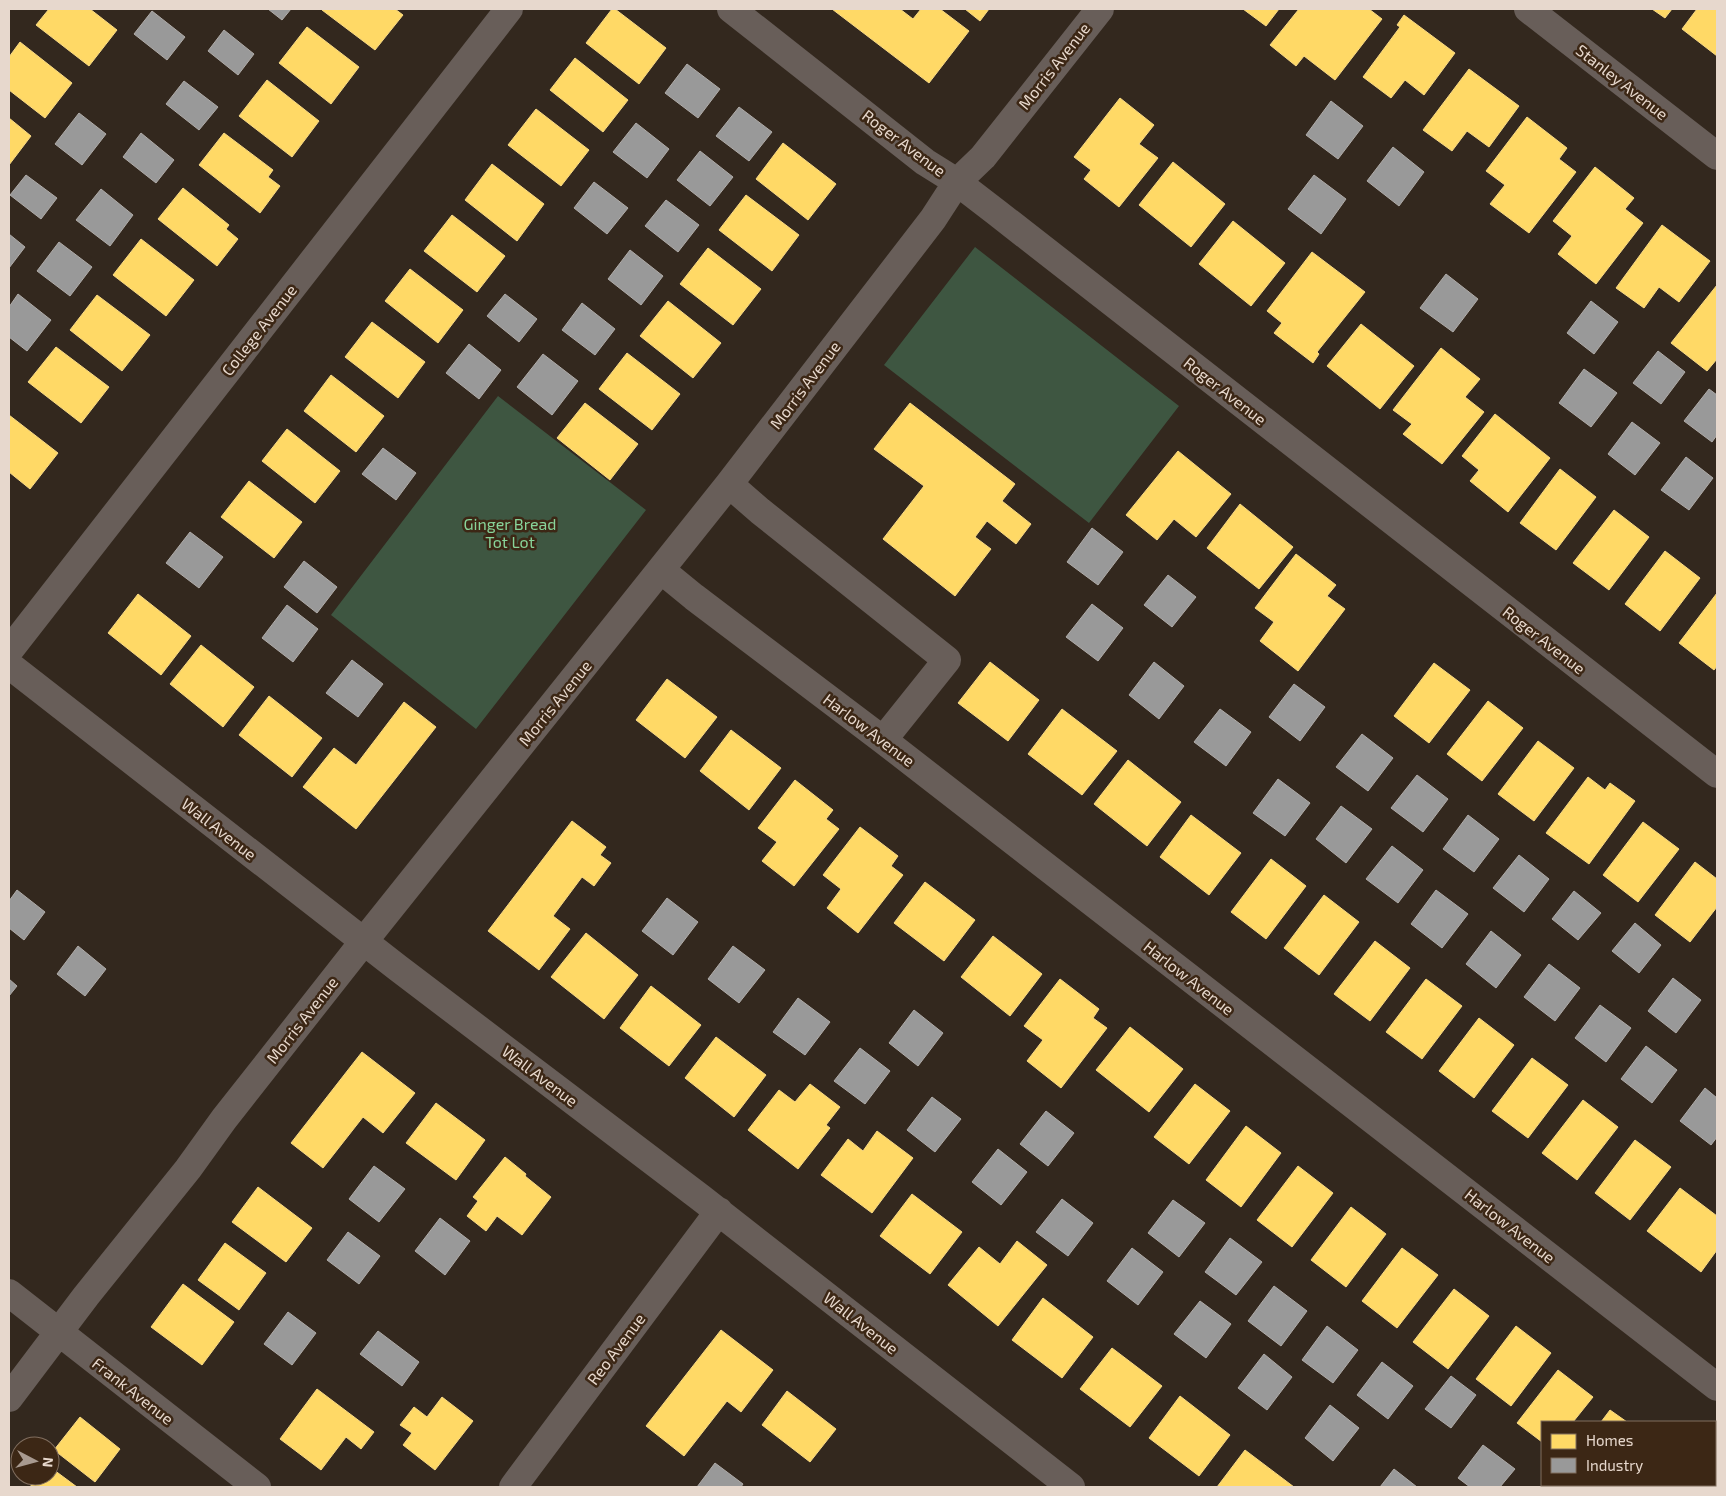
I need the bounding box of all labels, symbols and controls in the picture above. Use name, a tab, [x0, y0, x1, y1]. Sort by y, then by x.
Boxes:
street label: Morris Avenue	[1014, 19, 1093, 113]
street label: Stanley Avenue	[1573, 40, 1672, 123]
street label: Roger Avenue	[859, 105, 950, 180]
street label: College Avenue	[217, 280, 300, 379]
street label: Morris Avenue	[765, 337, 844, 432]
street label: Roger Avenue	[1180, 353, 1270, 429]
park label: Ginger Bread Tot Lot	[463, 514, 557, 551]
street label: Roger Avenue	[1499, 602, 1589, 678]
street label: Morris Avenue	[514, 656, 595, 749]
street label: Harlow Avenue	[820, 689, 919, 770]
street label: Wall Avenue	[178, 794, 260, 864]
street label: Harlow Avenue	[1140, 936, 1238, 1019]
street label: Morris Avenue	[262, 973, 341, 1067]
street label: Wall Avenue	[499, 1041, 582, 1110]
street label: Harlow Avenue	[1461, 1184, 1559, 1267]
street label: Wall Avenue	[820, 1288, 902, 1358]
street label: Reo Avenue	[583, 1309, 649, 1388]
street label: Frank Avenue	[89, 1353, 178, 1428]
legend	[1541, 1421, 1716, 1486]
text: Homes	[1586, 1431, 1633, 1449]
north arrow	[10, 1436, 60, 1486]
text: N	[39, 1456, 57, 1468]
text: Industry	[1586, 1456, 1643, 1474]

